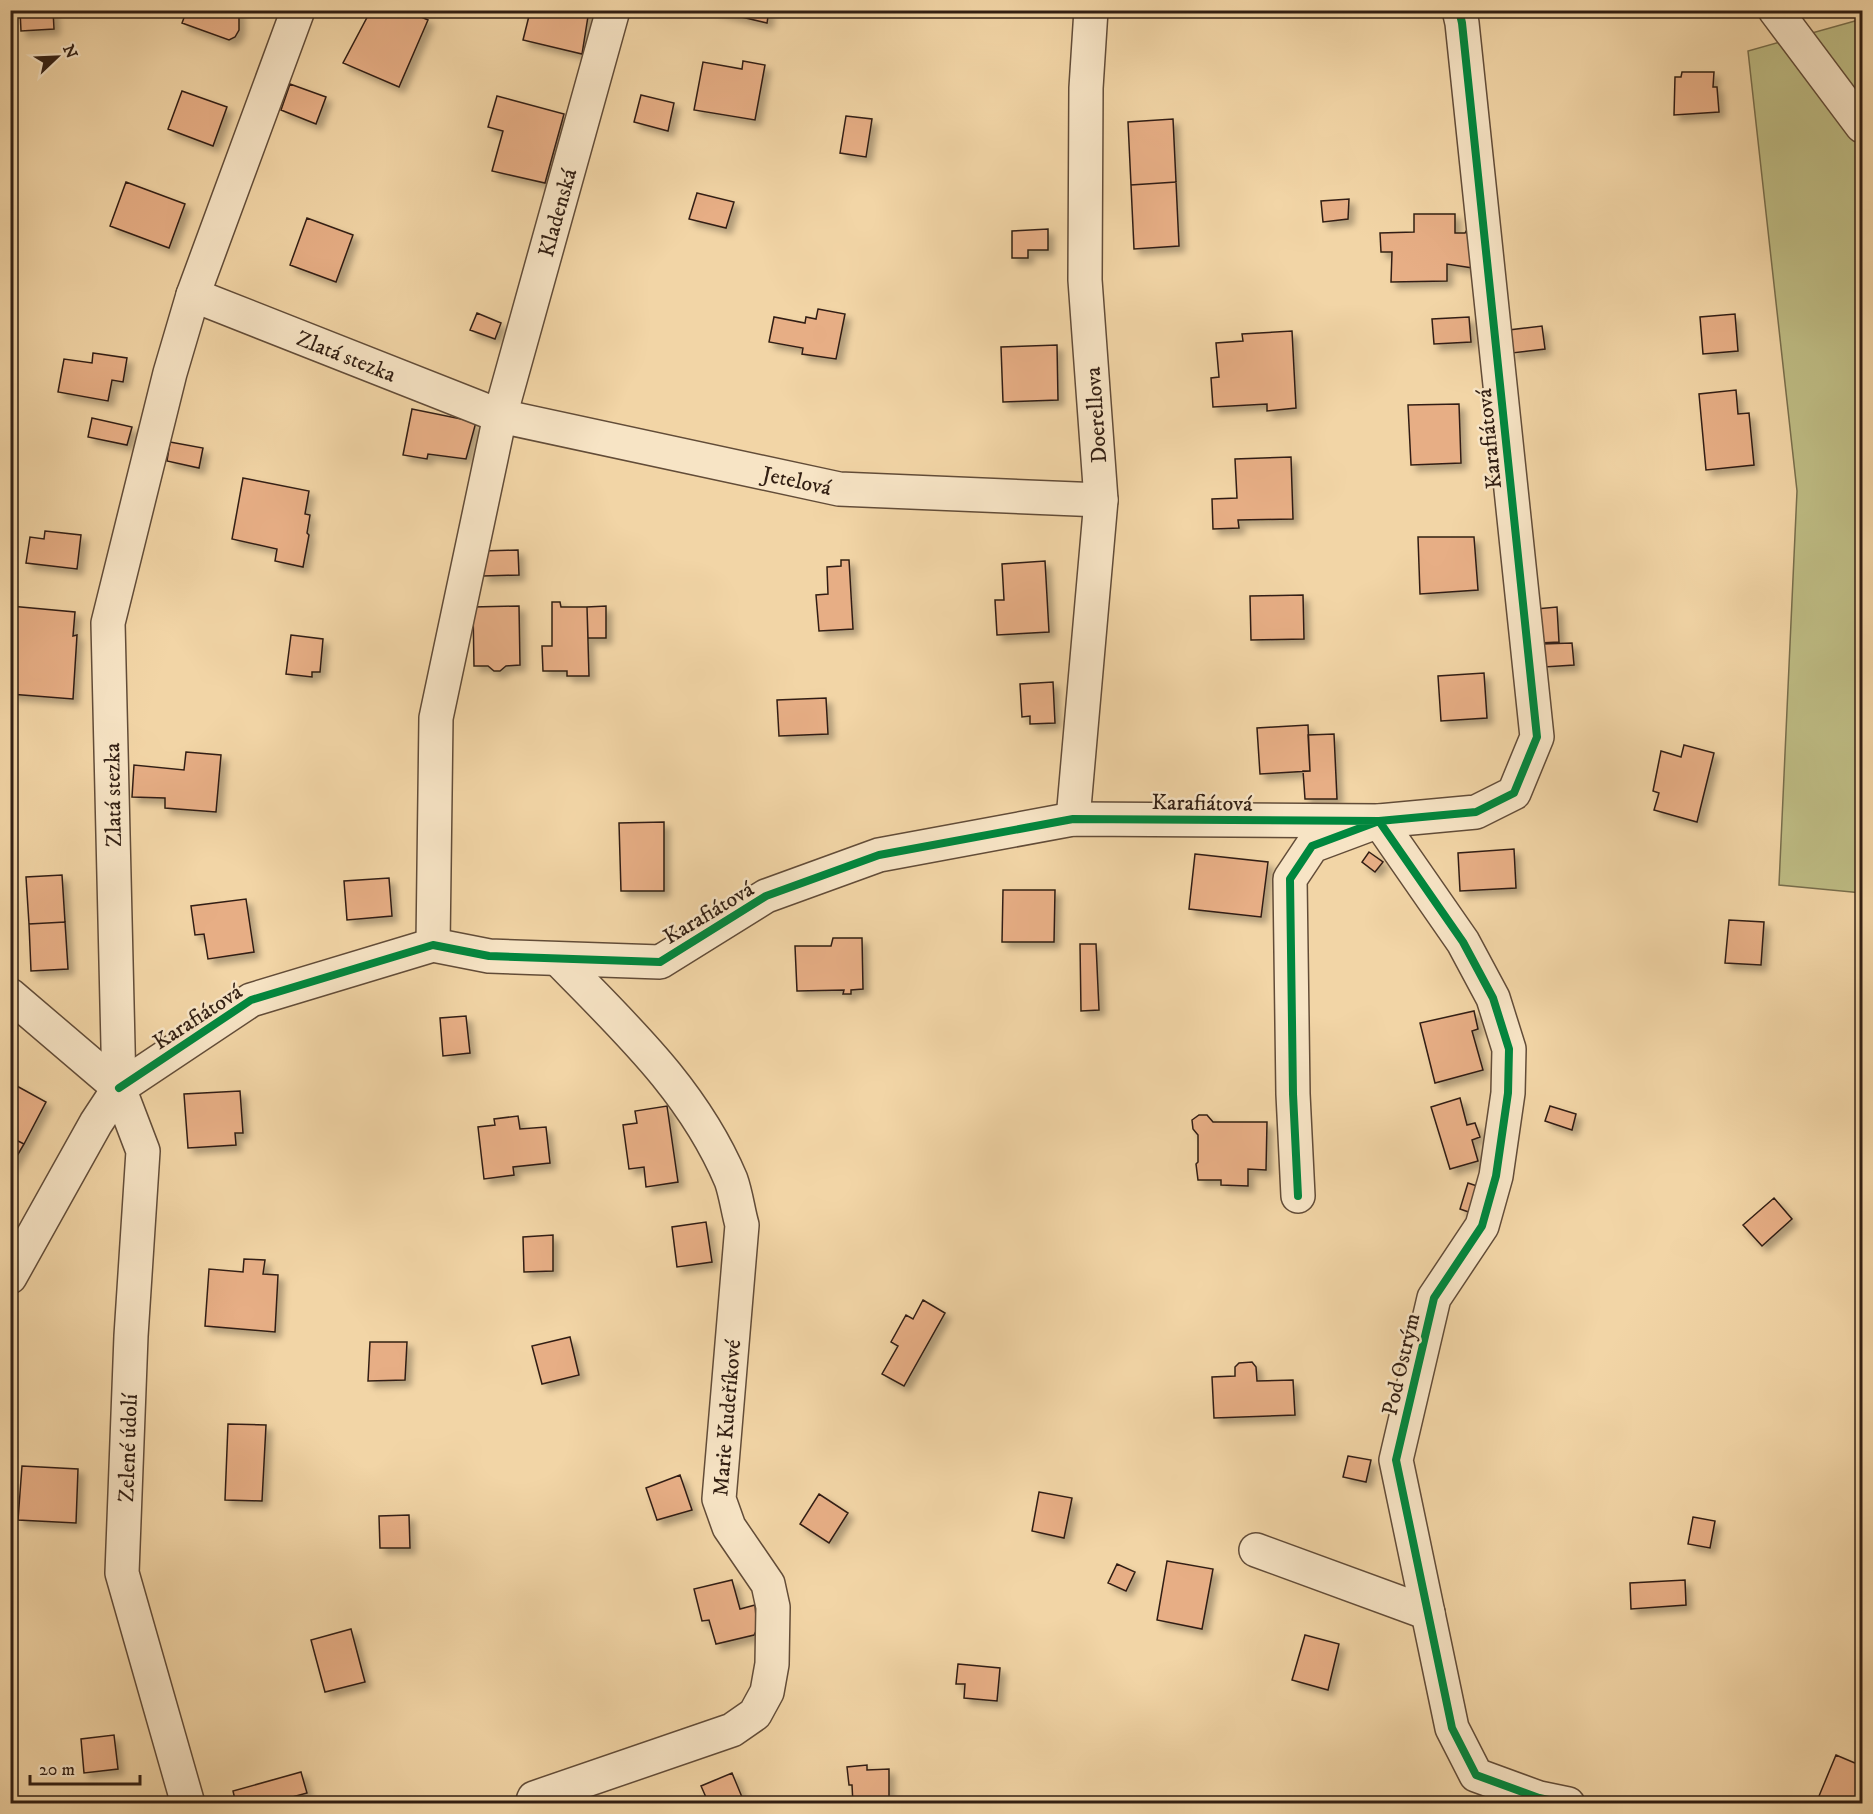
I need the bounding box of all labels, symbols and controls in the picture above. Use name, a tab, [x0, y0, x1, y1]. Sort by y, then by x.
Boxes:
north arrow	[27, 27, 87, 87]
text: N	[58, 42, 82, 61]
street label: Kladenská	[533, 165, 583, 260]
street label: Zlatá stezka	[292, 325, 400, 389]
street label: Doerellova	[1080, 365, 1113, 464]
street label: Karafiátová	[1471, 387, 1508, 490]
street label: Jetelová	[758, 460, 835, 502]
street label: Zlatá stezka	[99, 742, 128, 847]
street label: Karafiátová	[1151, 789, 1253, 818]
street label: Karafiátová	[659, 875, 760, 951]
street label: Karafiátová	[148, 978, 248, 1056]
street label: Pod Ostrým	[1377, 1311, 1426, 1418]
street label: Marie Kudeříkové	[707, 1339, 747, 1497]
street label: Zelené údolí	[113, 1392, 144, 1503]
scale bar	[30, 1748, 140, 1786]
text: 20 m	[39, 1759, 75, 1781]

